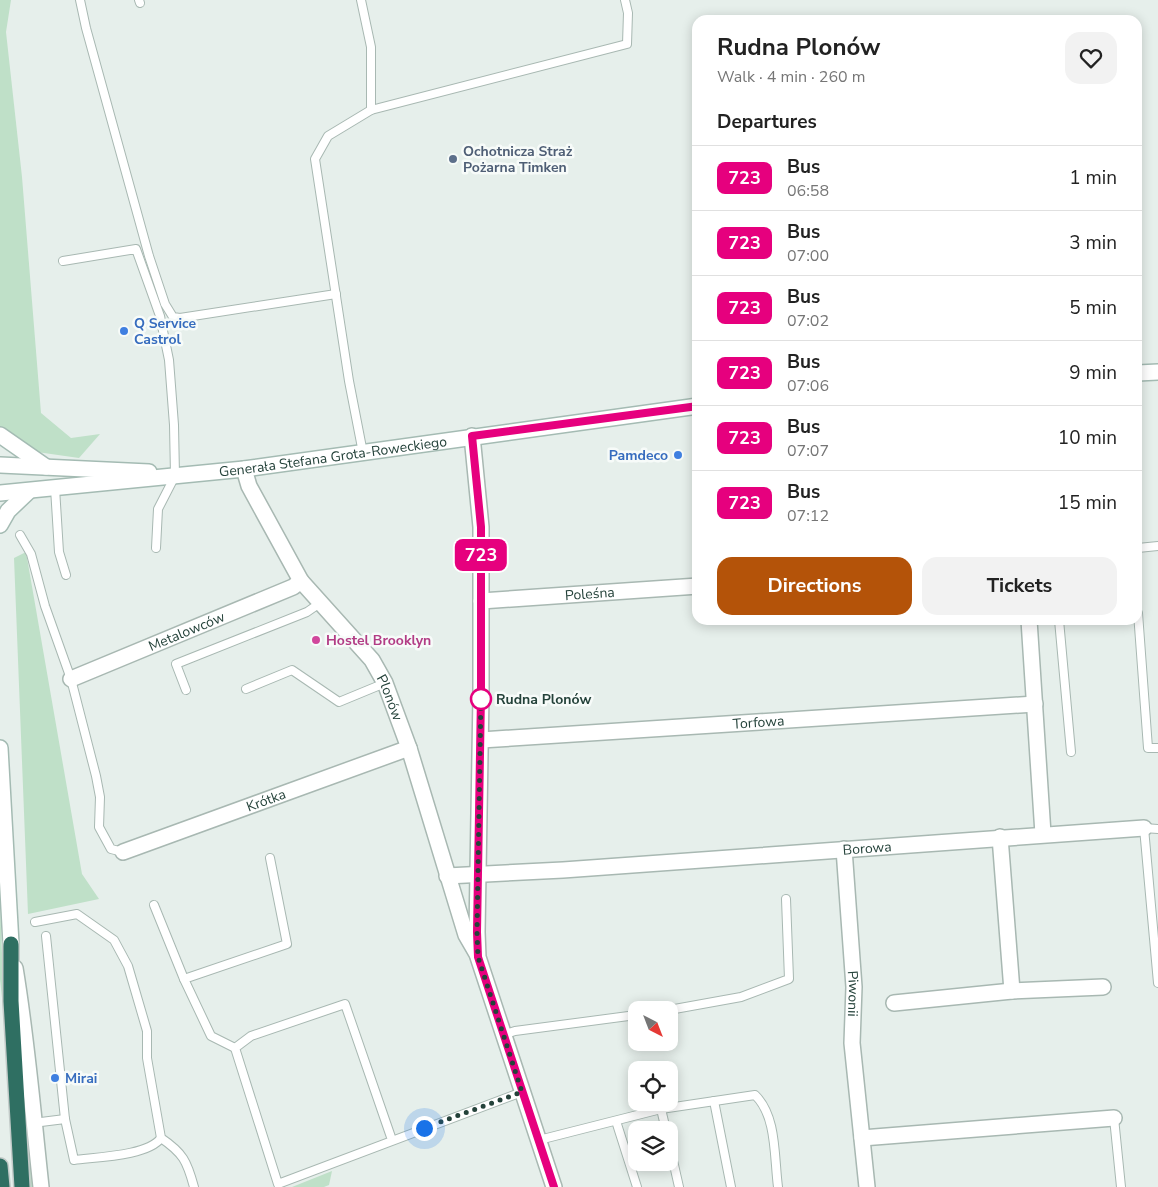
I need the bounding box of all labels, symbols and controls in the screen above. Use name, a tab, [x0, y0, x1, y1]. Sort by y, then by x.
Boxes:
text: Rudna Plonów	[717, 31, 881, 63]
button: heart	[1065, 32, 1117, 84]
text: Walk · 4 min · 260 m	[717, 66, 865, 88]
text: Departures	[717, 109, 817, 135]
place label: Ochotnicza Straż Pożarna Timken	[463, 142, 573, 177]
marker: Ochotnicza Straż Pożarna Timken	[447, 153, 459, 165]
text: Bus	[787, 154, 820, 180]
text: 1 min	[1069, 165, 1117, 191]
text: 723	[728, 166, 761, 190]
text: 06:58	[787, 180, 829, 202]
text: Bus	[787, 219, 820, 245]
text: 3 min	[1069, 230, 1117, 256]
text: 723	[728, 231, 761, 255]
text: 07:00	[787, 245, 829, 267]
text: Bus	[787, 284, 820, 310]
text: 5 min	[1069, 295, 1117, 321]
text: 723	[728, 296, 761, 320]
text: 07:02	[787, 310, 829, 332]
place label: Q Service Castrol	[134, 314, 197, 349]
marker: Q Service Castrol	[118, 325, 130, 337]
text: Bus	[787, 349, 820, 375]
text: 9 min	[1069, 360, 1117, 386]
text: 723	[728, 361, 761, 385]
text: 07:06	[787, 375, 829, 397]
text: Bus	[787, 414, 820, 440]
text: 10 min	[1058, 425, 1117, 451]
text: 723	[728, 426, 761, 450]
street label: Generała Stefana Grota-Roweckiego	[218, 431, 448, 481]
text: 07:07	[787, 440, 829, 462]
place label: Pamdeco	[609, 446, 668, 465]
marker: Pamdeco	[672, 449, 684, 461]
text: Bus	[787, 479, 820, 505]
text: 15 min	[1058, 490, 1117, 516]
text: 723	[728, 491, 761, 515]
text: 07:12	[787, 505, 829, 527]
line badge: 723	[452, 539, 510, 571]
text: 723	[465, 543, 497, 567]
button: Directions	[717, 557, 912, 615]
button: Tickets	[922, 557, 1117, 615]
street label: Poleśna	[564, 582, 615, 605]
street label: Metalowców	[145, 607, 228, 655]
place label: Hostel Brooklyn	[326, 631, 431, 650]
marker: Hostel Brooklyn	[310, 634, 322, 646]
street label: Plonów	[372, 671, 408, 723]
marker: Rudna Plonów	[470, 688, 492, 710]
place label: Rudna Plonów	[496, 690, 591, 709]
street label: Torfowa	[732, 711, 785, 733]
street label: Krótka	[243, 784, 288, 816]
street label: Borowa	[842, 837, 892, 859]
street label: Piwonii	[843, 970, 864, 1017]
north arrow	[628, 1001, 678, 1051]
map controls	[628, 1001, 678, 1171]
button: locate	[628, 1061, 678, 1111]
place label: Mirai	[65, 1069, 97, 1088]
marker: Mirai	[49, 1072, 61, 1084]
your location	[412, 1116, 437, 1141]
button: layers	[628, 1121, 678, 1171]

